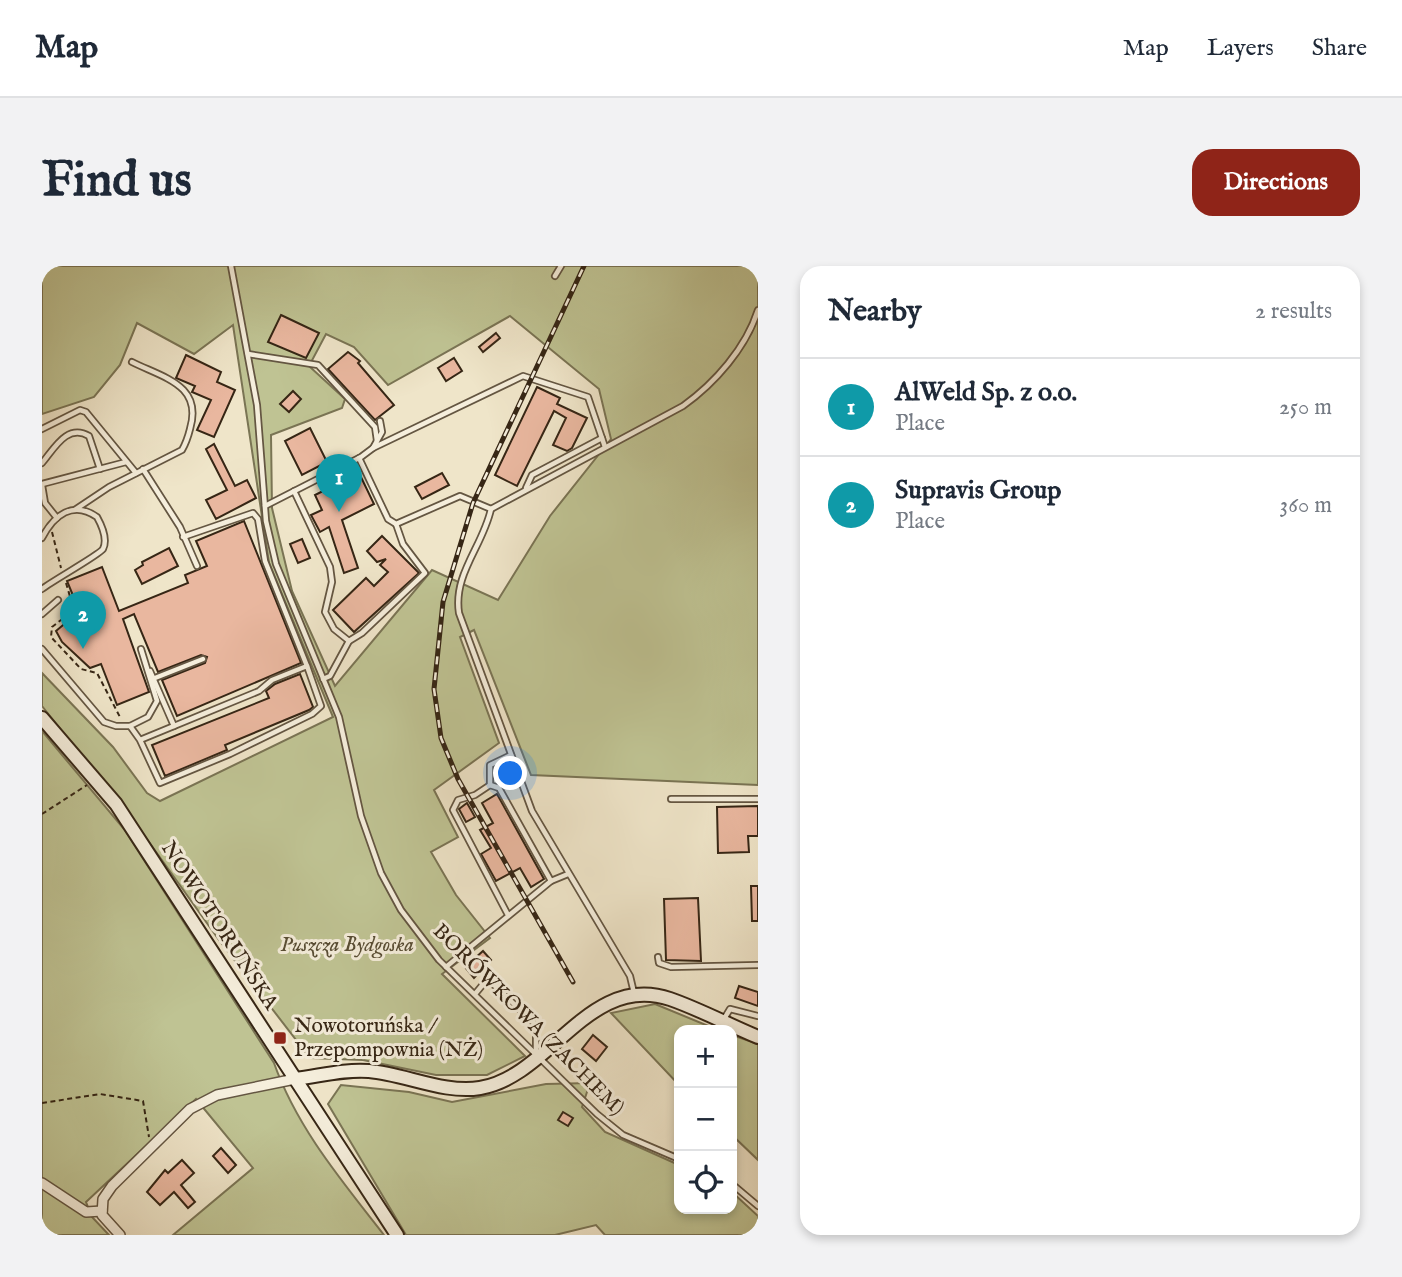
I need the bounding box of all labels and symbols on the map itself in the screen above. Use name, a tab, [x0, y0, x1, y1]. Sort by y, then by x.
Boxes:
pin: 1	[316, 454, 362, 512]
pin: 2	[60, 591, 106, 649]
your location	[493, 756, 527, 790]
street label: NOWOTORUŃSKA	[154, 836, 285, 1016]
street label: BORÓWKOWA (ZACHEM)	[426, 918, 630, 1122]
park label: Puszcza Bydgoska	[280, 932, 414, 959]
place label: Nowotoruńska / Przepompownia (NŻ)	[294, 1013, 483, 1064]
marker: Nowotoruńska / Przepompownia (NŻ)	[272, 1030, 288, 1046]

